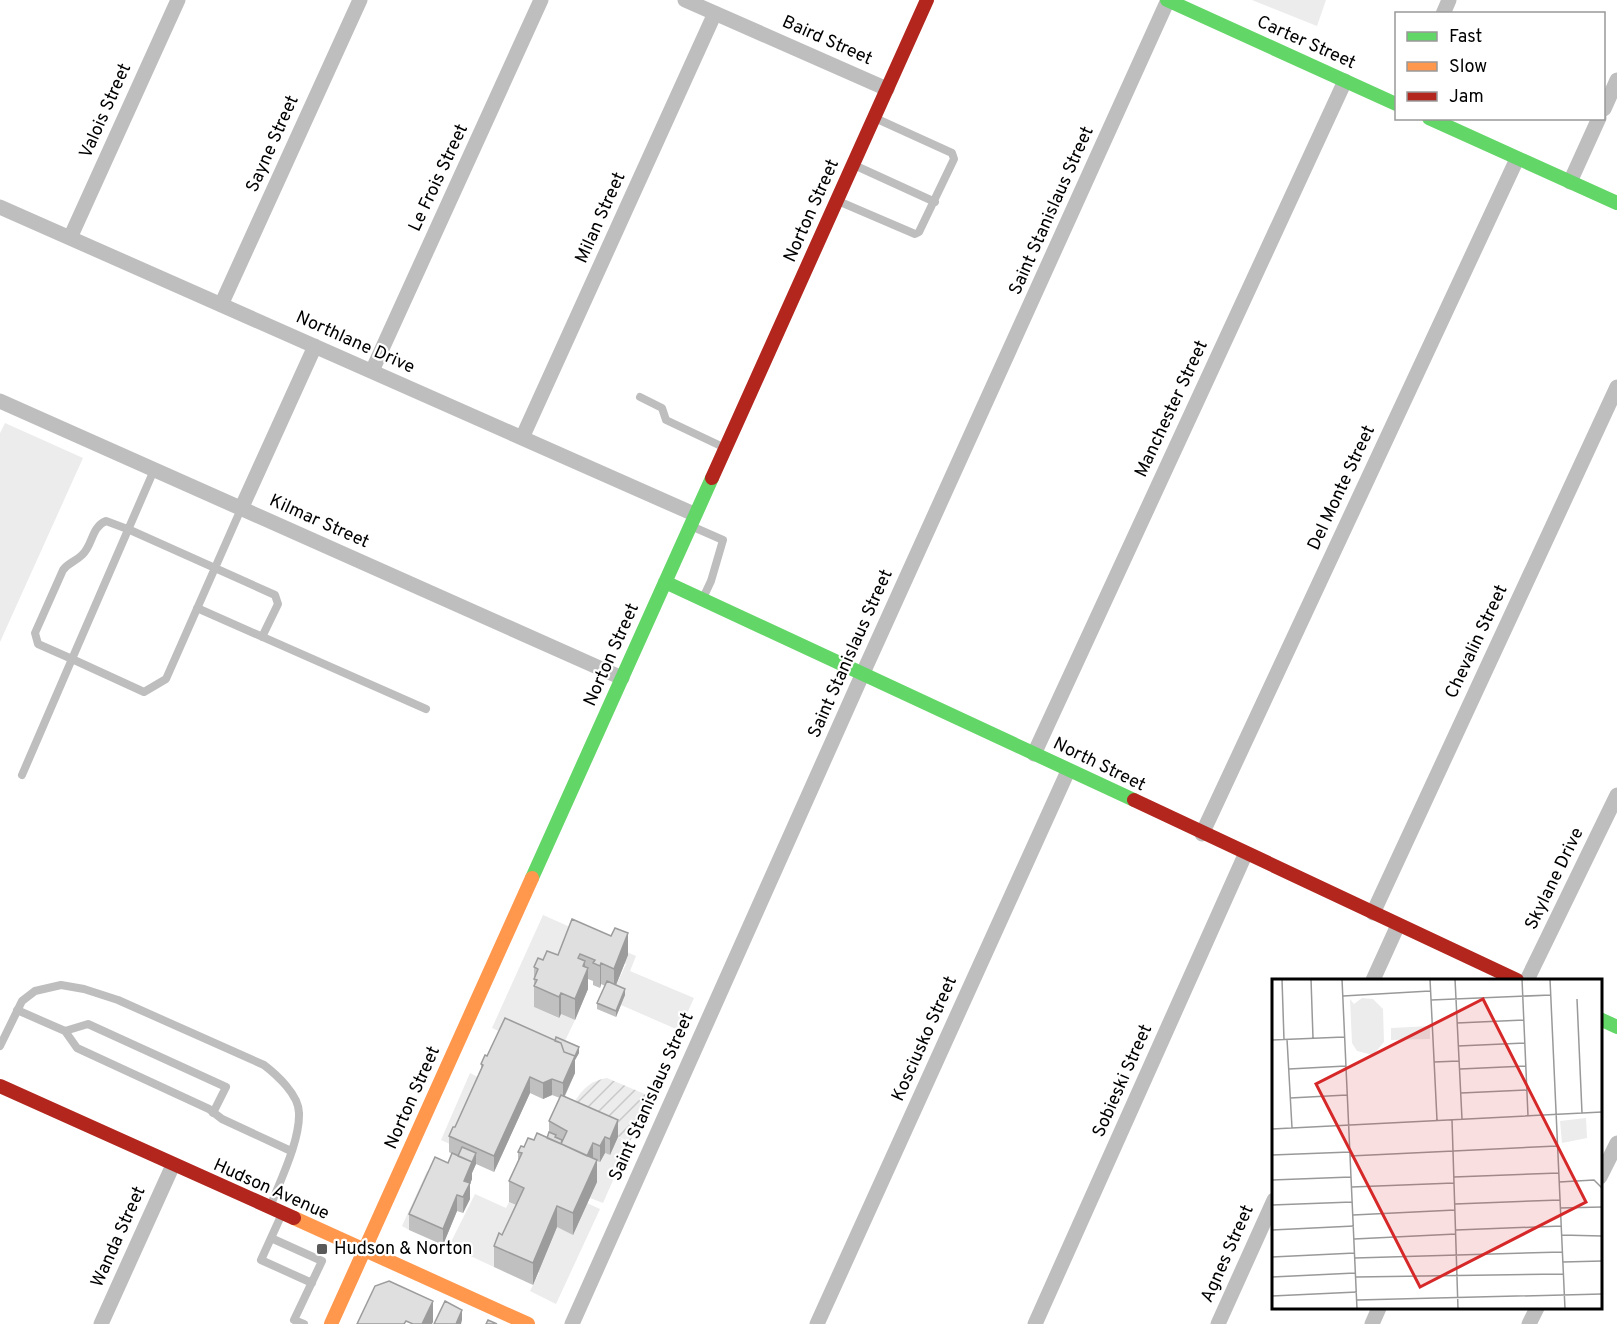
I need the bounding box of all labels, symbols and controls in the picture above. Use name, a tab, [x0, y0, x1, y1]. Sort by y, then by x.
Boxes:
street label: Baird Street	[778, 11, 876, 71]
street label: Carter Street	[1253, 11, 1359, 75]
legend	[1395, 12, 1605, 120]
text: Fast	[1449, 26, 1482, 49]
text: Slow	[1449, 56, 1487, 79]
street label: Valois Street	[75, 60, 137, 162]
text: Jam	[1449, 86, 1484, 109]
street label: Sayne Street	[241, 92, 305, 196]
street label: Le Frois Street	[404, 121, 474, 235]
street label: Saint Stanislaus Street	[1004, 123, 1100, 299]
street label: Norton Street	[779, 156, 845, 266]
street label: Milan Street	[571, 169, 631, 267]
street label: Northlane Drive	[292, 306, 418, 380]
street label: Manchester Street	[1130, 337, 1214, 481]
street label: Del Monte Street	[1303, 422, 1381, 554]
street label: Kilmar Street	[265, 490, 373, 554]
street label: Saint Stanislaus Street	[803, 566, 899, 742]
street label: Chevalin Street	[1441, 581, 1513, 703]
street label: Norton Street	[579, 600, 645, 710]
street label: North Street	[1049, 733, 1149, 797]
street label: Skylane Drive	[1520, 824, 1590, 934]
street label: Kosciusko Street	[887, 973, 963, 1105]
inset map	[1272, 979, 1602, 1309]
street label: Saint Stanislaus Street	[604, 1009, 700, 1185]
street label: Sobieski Street	[1088, 1021, 1158, 1141]
street label: Norton Street	[380, 1043, 446, 1153]
street label: Hudson Avenue	[209, 1154, 333, 1226]
street label: Wanda Street	[86, 1183, 152, 1291]
street label: Agnes Street	[1196, 1202, 1260, 1306]
place label: Hudson & Norton	[334, 1238, 472, 1261]
marker: Hudson & Norton	[315, 1242, 329, 1256]

